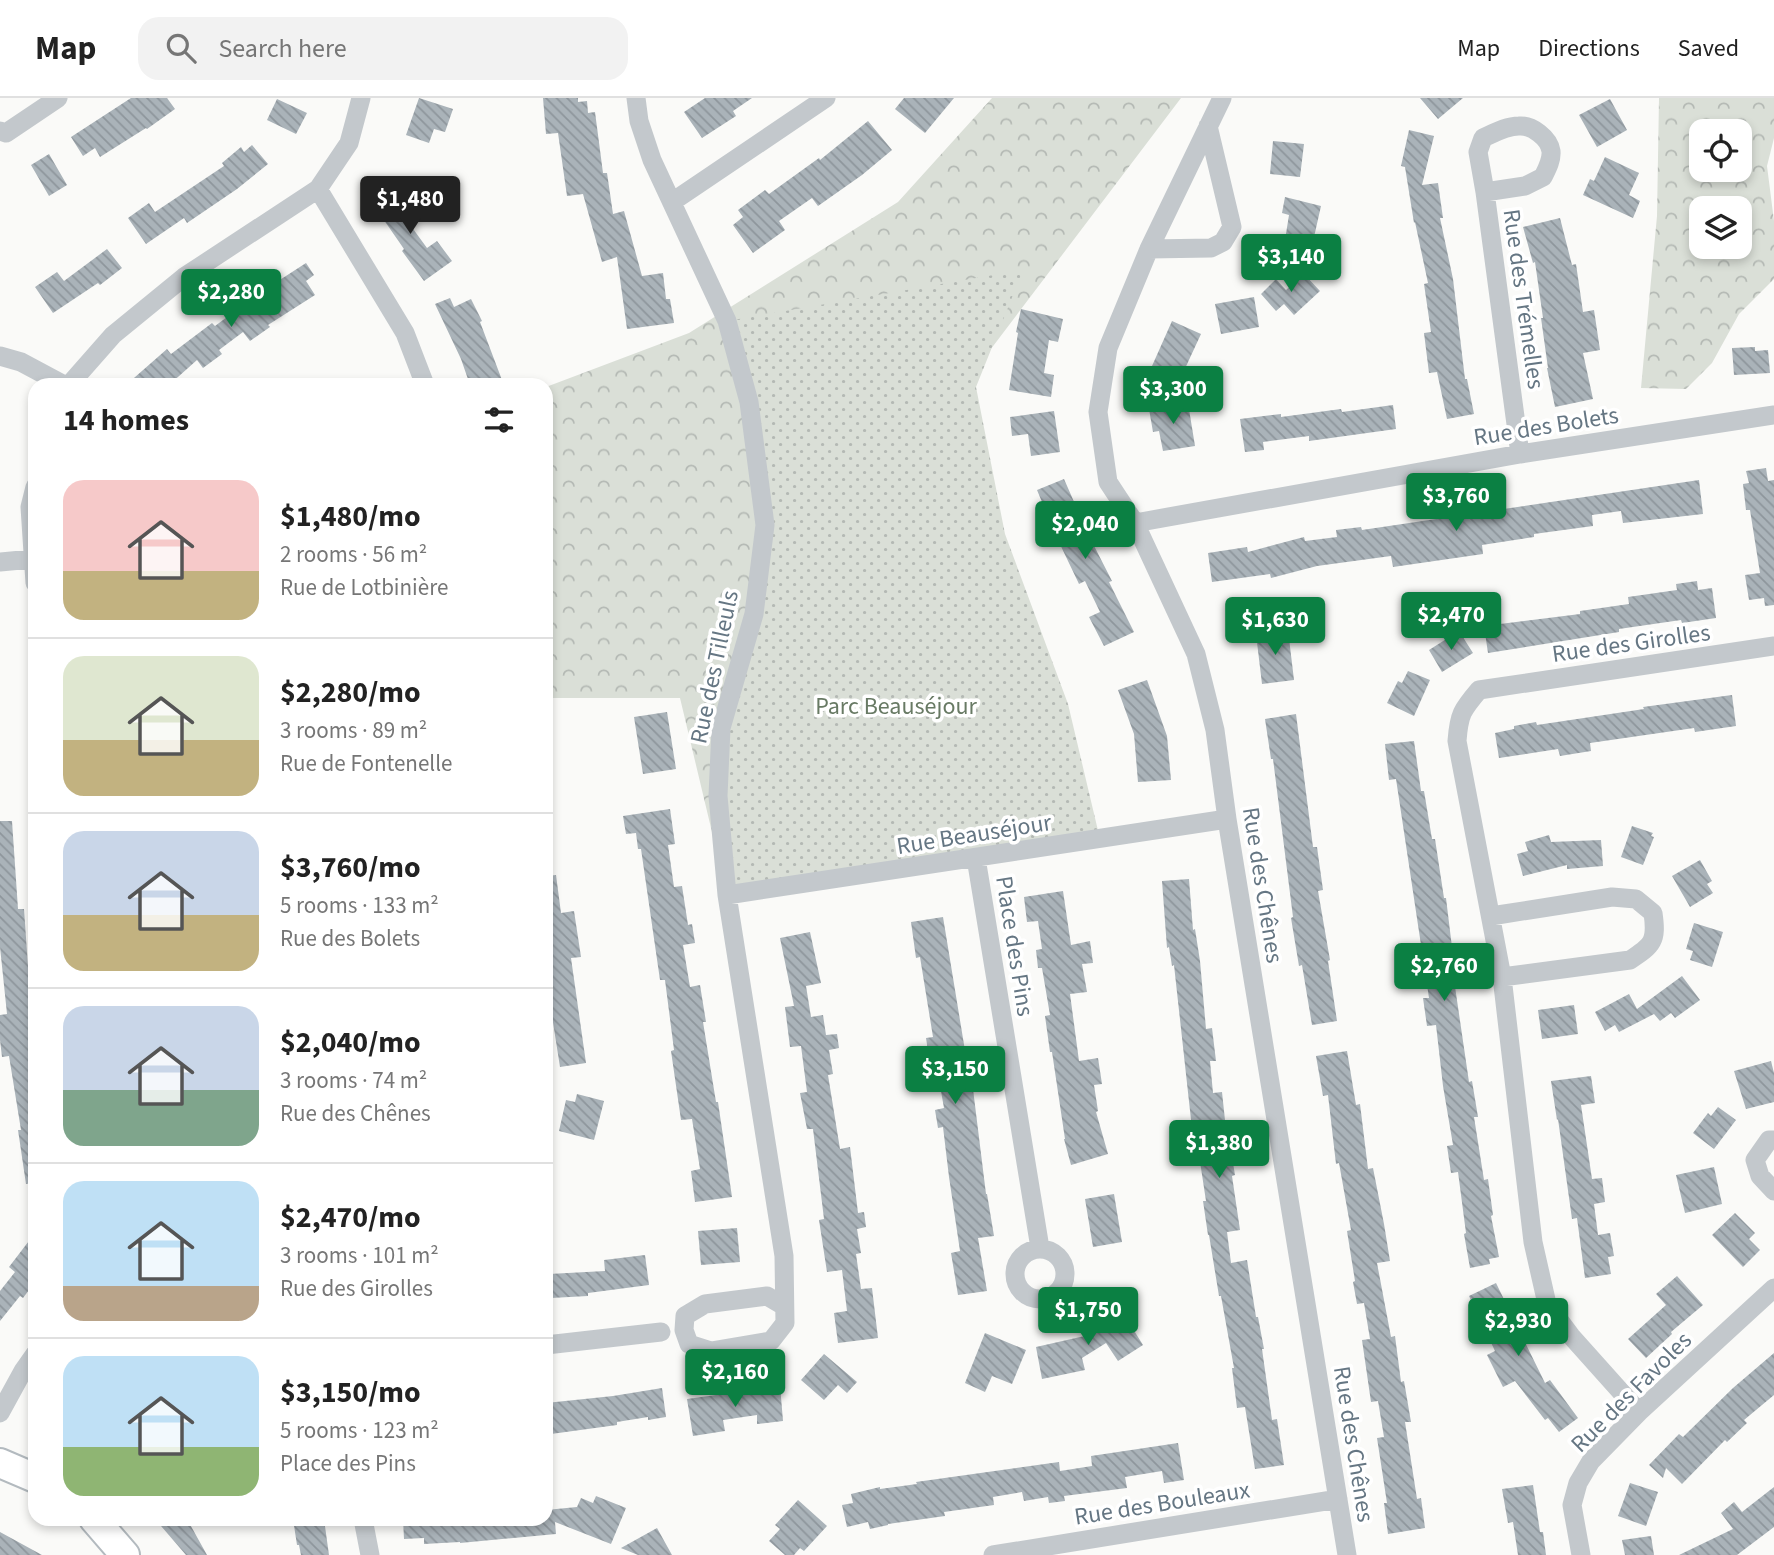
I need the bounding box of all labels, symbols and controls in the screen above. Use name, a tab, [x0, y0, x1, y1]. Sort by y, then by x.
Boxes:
search box	[138, 17, 628, 80]
text: Map	[35, 25, 96, 72]
icon: search	[162, 29, 200, 67]
text: Search here	[218, 30, 347, 67]
text: Map	[1457, 31, 1500, 66]
text: Directions	[1538, 31, 1640, 66]
text: Saved	[1678, 31, 1739, 66]
map controls	[1689, 119, 1752, 259]
button: locate	[1689, 119, 1752, 182]
pin: $1,480	[353, 176, 467, 236]
text: $1,480	[376, 182, 444, 215]
button: layers	[1689, 196, 1752, 259]
street label: Rue des Trémelles	[1494, 207, 1553, 391]
pin: $3,140	[1234, 234, 1348, 294]
text: $3,140	[1257, 240, 1325, 273]
pin: $2,280	[174, 270, 288, 329]
text: $2,280	[197, 275, 265, 308]
pin: $3,300	[1116, 366, 1230, 426]
text: $3,300	[1139, 372, 1207, 405]
street label: Rue des Bolets	[1471, 398, 1621, 455]
text: 14 homes	[63, 399, 189, 442]
icon: filters	[480, 401, 518, 439]
pin: $3,760	[1399, 474, 1513, 533]
text: $3,760	[1422, 479, 1490, 512]
text: $1,480/mo	[280, 495, 421, 538]
pin: $2,040	[1028, 502, 1142, 561]
text: $2,040	[1051, 507, 1119, 540]
icon: home	[119, 508, 203, 592]
text: 2 rooms · 56 m²	[280, 538, 427, 571]
text: Rue de Lotbinière	[280, 571, 448, 604]
street label: Rue des Tilleuls	[681, 587, 748, 747]
pin: $2,470	[1394, 592, 1508, 652]
pin: $1,630	[1218, 598, 1332, 657]
text: $2,470	[1417, 598, 1485, 631]
text: $1,630	[1241, 603, 1309, 636]
street label: Rue des Girolles	[1550, 615, 1712, 672]
text: $2,280/mo	[280, 671, 421, 714]
icon: home	[119, 684, 203, 768]
park label: Parc Beauséjour	[815, 689, 977, 724]
text: 3 rooms · 89 m²	[280, 714, 427, 747]
text: Rue de Fontenelle	[280, 747, 452, 780]
street label: Rue Beauséjour	[894, 805, 1055, 864]
street label: Rue des Chênes	[1233, 805, 1292, 965]
text: $3,760/mo	[280, 846, 421, 889]
icon: home	[119, 859, 203, 943]
street label: Place des Pins	[986, 873, 1043, 1019]
text: 5 rooms · 133 m²	[280, 889, 439, 922]
text: Rue des Bolets	[280, 922, 420, 955]
pin: $2,760	[1387, 944, 1501, 1003]
text: $2,760	[1410, 949, 1478, 982]
text: $2,040/mo	[280, 1021, 421, 1064]
icon: home	[119, 1034, 203, 1118]
pin: $3,150	[898, 1046, 1012, 1106]
text: $3,150	[921, 1052, 989, 1085]
text: 3 rooms · 74 m²	[280, 1064, 427, 1097]
text: Rue des Chênes	[280, 1097, 431, 1130]
pin: $1,380	[1162, 1121, 1276, 1180]
text: $1,380	[1185, 1126, 1253, 1159]
text: $2,470/mo	[280, 1196, 421, 1239]
icon: home	[119, 1209, 203, 1293]
text: 3 rooms · 101 m²	[280, 1239, 439, 1272]
text: Rue des Girolles	[280, 1272, 433, 1305]
pin: $1,750	[1031, 1288, 1145, 1347]
text: $1,750	[1054, 1293, 1122, 1326]
pin: $2,930	[1461, 1298, 1575, 1358]
text: $2,930	[1484, 1304, 1552, 1337]
street label: Rue des Favoles	[1563, 1324, 1700, 1461]
pin: $2,160	[678, 1350, 792, 1409]
text: $2,160	[701, 1355, 769, 1388]
street label: Rue des Chênes	[1324, 1364, 1383, 1524]
text: $3,150/mo	[280, 1371, 421, 1414]
icon: home	[119, 1384, 203, 1468]
text: 5 rooms · 123 m²	[280, 1414, 439, 1447]
text: Place des Pins	[280, 1447, 416, 1480]
street label: Rue des Bouleaux	[1072, 1472, 1253, 1535]

